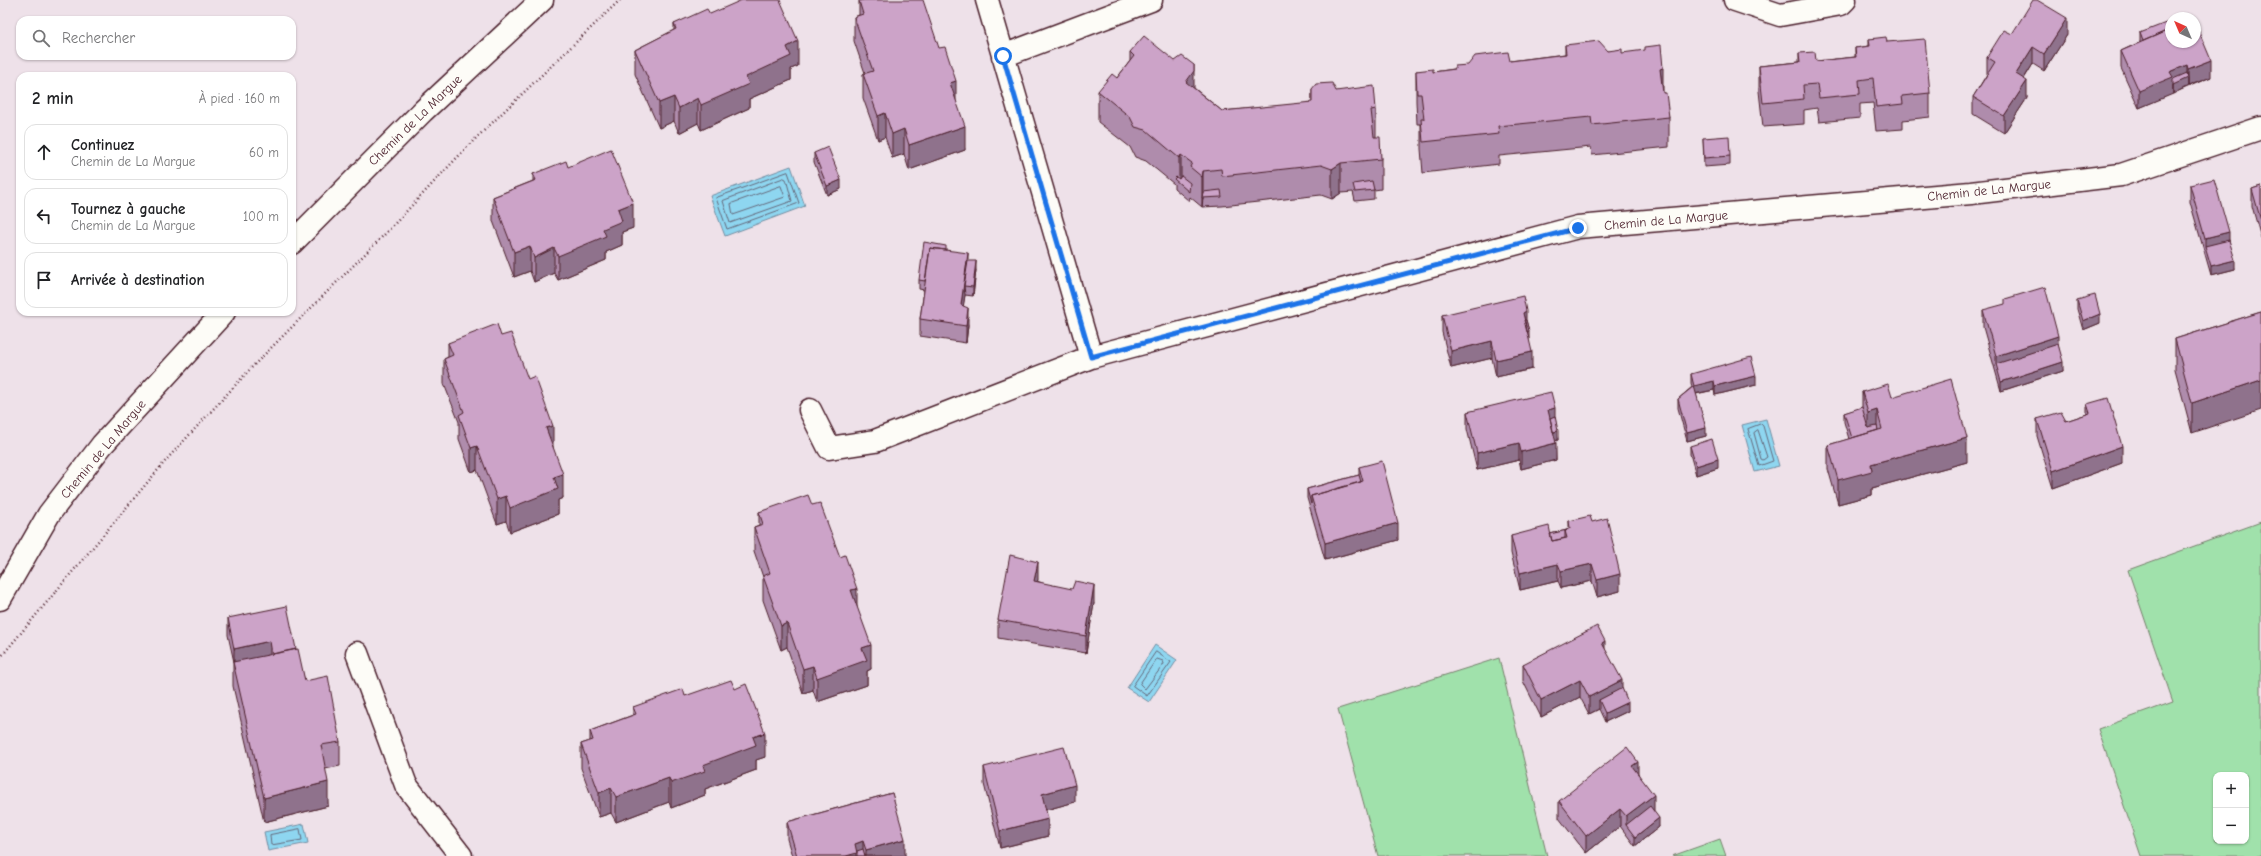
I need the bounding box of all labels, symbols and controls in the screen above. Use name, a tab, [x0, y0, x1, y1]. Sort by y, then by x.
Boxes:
north arrow	[2165, 12, 2201, 48]
search box	[16, 16, 296, 60]
icon: search	[30, 27, 52, 49]
text: Rechercher	[62, 29, 135, 47]
route start	[994, 47, 1012, 65]
street label: Chemin de La Margue	[365, 71, 465, 169]
text: 2 min	[32, 89, 73, 108]
text: À pied · 160 m	[199, 91, 280, 106]
text: Continuez	[71, 136, 134, 154]
icon: ahead	[33, 141, 55, 163]
text: 60 m	[249, 145, 279, 160]
text: Chemin de La Margue	[71, 154, 195, 169]
street label: Chemin de La Margue	[1926, 176, 2052, 204]
text: Tournez à gauche	[71, 200, 185, 218]
icon: left	[33, 205, 55, 227]
street label: Chemin de La Margue	[1603, 207, 1729, 233]
text: 100 m	[243, 209, 279, 224]
text: Chemin de La Margue	[71, 218, 195, 233]
route end	[1569, 219, 1587, 237]
icon: arrive	[33, 269, 55, 291]
text: Arrivée à destination	[71, 271, 205, 289]
street label: Chemin de La Margue	[57, 396, 149, 501]
map controls	[2213, 772, 2249, 844]
button: +	[2213, 772, 2249, 808]
button: −	[2213, 808, 2249, 844]

